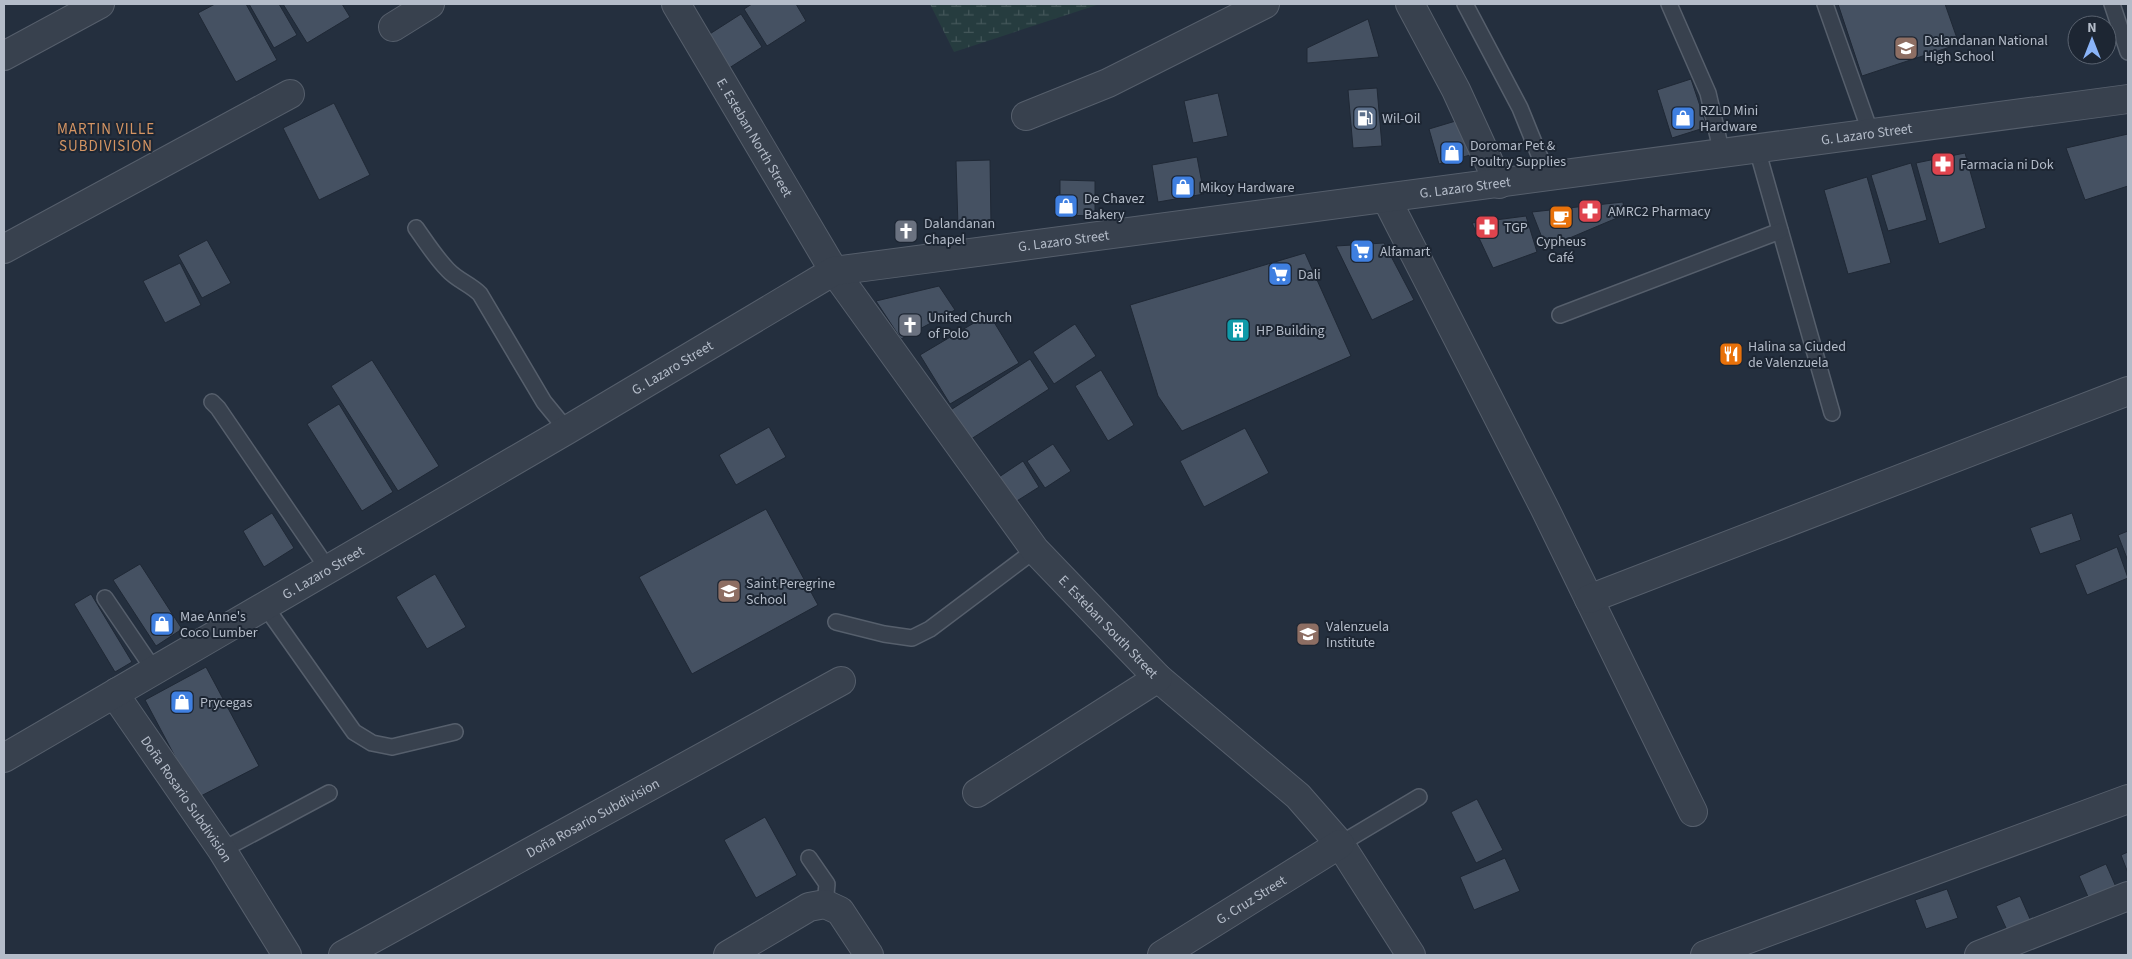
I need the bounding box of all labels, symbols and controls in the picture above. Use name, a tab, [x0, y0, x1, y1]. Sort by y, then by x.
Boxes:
north arrow	[2067, 15, 2117, 65]
text: N	[2087, 18, 2097, 38]
place label: Dalandanan National High School	[1924, 31, 2048, 67]
school or university icon: Dalandanan National High School	[1893, 35, 1919, 61]
street label: E. Esteban North Street	[711, 75, 797, 201]
place label: RZLD Mini Hardware	[1700, 101, 1758, 137]
fuel station icon: Wil-Oil	[1352, 105, 1378, 131]
shop icon: RZLD Mini Hardware	[1670, 105, 1696, 131]
place label: Wil-Oil	[1382, 109, 1421, 129]
district label: MARTIN VILLE SUBDIVISION	[57, 119, 155, 157]
street label: G. Lazaro Street	[1820, 119, 1914, 151]
place label: Doromar Pet & Poultry Supplies	[1470, 136, 1566, 172]
shop icon: Doromar Pet & Poultry Supplies	[1439, 140, 1465, 166]
pharmacy icon: Farmacia ni Dok	[1930, 151, 1956, 177]
place label: Farmacia ni Dok	[1960, 155, 2054, 175]
street label: G. Lazaro Street	[1418, 172, 1512, 204]
shop icon: Mikoy Hardware	[1170, 174, 1196, 200]
place label: Mikoy Hardware	[1200, 178, 1295, 198]
place label: De Chavez Bakery	[1084, 189, 1144, 225]
shop icon: De Chavez Bakery	[1053, 193, 1079, 219]
pharmacy icon: AMRC2 Pharmacy	[1577, 198, 1603, 224]
place label: AMRC2 Pharmacy	[1608, 202, 1711, 222]
cafe icon: Cypheus Café	[1548, 204, 1574, 230]
place label: Dalandanan Chapel	[924, 214, 995, 250]
pharmacy icon: TGP	[1474, 214, 1500, 240]
church icon: Dalandanan Chapel	[893, 218, 919, 244]
place label: TGP	[1504, 218, 1528, 238]
street label: G. Lazaro Street	[1017, 225, 1111, 257]
place label: Cypheus Café	[1536, 232, 1586, 268]
supermarket icon: Alfamart	[1349, 238, 1375, 264]
place label: Alfamart	[1380, 242, 1431, 262]
supermarket icon: Dali	[1267, 261, 1293, 287]
place label: Dali	[1298, 265, 1321, 285]
place label: United Church of Polo	[928, 308, 1012, 344]
church icon: United Church of Polo	[897, 312, 923, 338]
building icon: HP Building	[1225, 317, 1251, 343]
place label: HP Building	[1256, 321, 1325, 341]
street label: G. Lazaro Street	[628, 336, 717, 400]
place label: Halina sa Ciuded de Valenzuela	[1748, 337, 1846, 373]
restaurant icon: Halina sa Ciuded de Valenzuela	[1718, 341, 1744, 367]
street label: G. Lazaro Street	[279, 541, 368, 605]
street label: E. Esteban South Street	[1053, 571, 1162, 683]
place label: Saint Peregrine School	[746, 574, 835, 610]
school or university icon: Saint Peregrine School	[716, 578, 742, 604]
place label: Mae Anne's Coco Lumber	[180, 607, 258, 643]
shop icon: Mae Anne's Coco Lumber	[149, 611, 175, 637]
place label: Valenzuela Institute	[1326, 617, 1389, 653]
school or university icon: Valenzuela Institute	[1295, 621, 1321, 647]
shop icon: Prycegas	[169, 689, 195, 715]
place label: Prycegas	[200, 693, 252, 713]
street label: Doña Rosario Subdivision	[135, 732, 236, 867]
street label: Doña Rosario Subdivision	[523, 774, 663, 863]
street label: G. Cruz Street	[1213, 871, 1291, 930]

